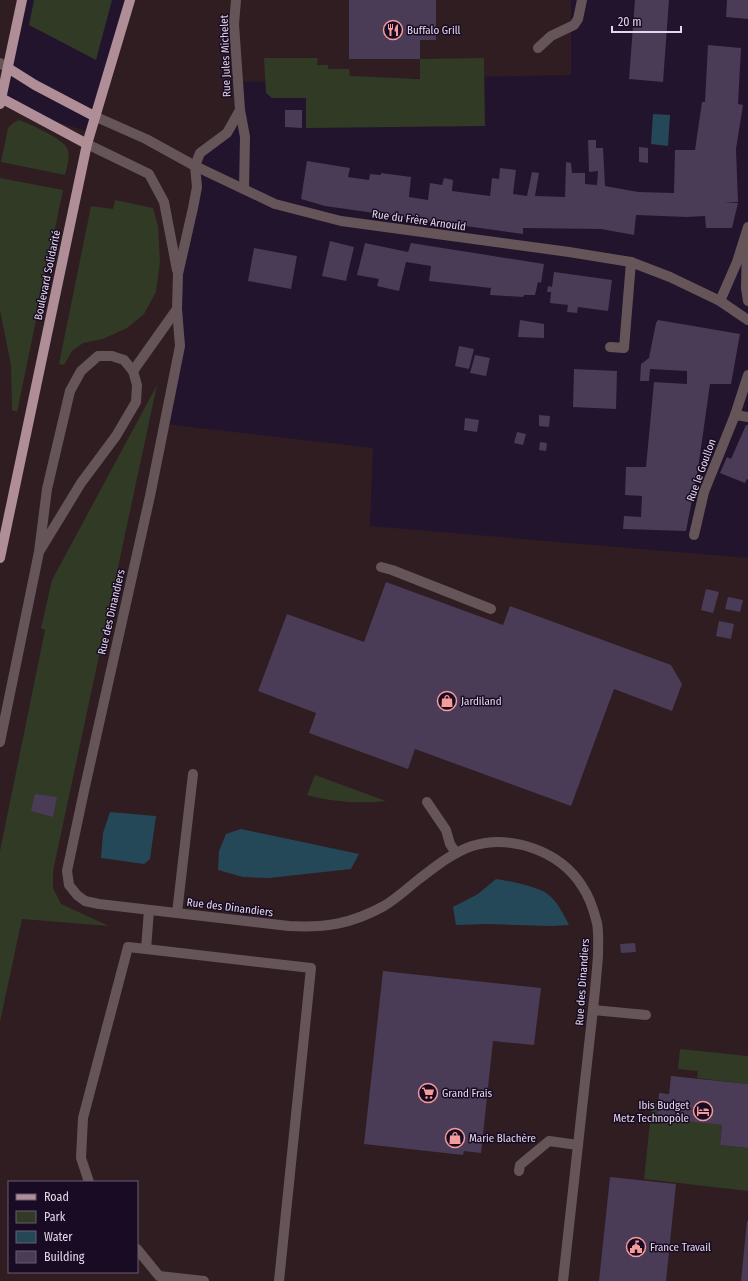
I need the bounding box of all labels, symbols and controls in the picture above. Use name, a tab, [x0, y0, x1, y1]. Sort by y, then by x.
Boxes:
scale bar	[612, 8, 681, 34]
street label: Rue Jules Michelet	[218, 14, 233, 97]
text: 20 m	[618, 15, 642, 29]
restaurant icon: Buffalo Grill	[382, 19, 404, 41]
place label: Buffalo Grill	[407, 24, 461, 37]
street label: Rue du Frère Arnould	[371, 207, 467, 234]
street label: Boulevard Solidarité	[32, 229, 63, 321]
street label: Rue le Goullon	[684, 437, 719, 503]
street label: Rue des Dinandiers	[95, 568, 128, 656]
shop icon: Jardiland	[436, 690, 458, 712]
place label: Jardiland	[461, 695, 502, 708]
street label: Rue des Dinandiers	[186, 896, 274, 919]
street label: Rue des Dinandiers	[573, 938, 592, 1026]
supermarket icon: Grand Frais	[417, 1082, 439, 1104]
place label: Grand Frais	[442, 1087, 493, 1100]
place label: Ibis Budget Metz Technopôle	[613, 1099, 689, 1125]
hotel icon: Ibis Budget Metz Technopôle	[692, 1100, 714, 1122]
shop icon: Marie Blachère	[444, 1127, 466, 1149]
place label: Marie Blachère	[469, 1132, 536, 1145]
legend	[8, 1181, 138, 1273]
text: Road	[44, 1190, 69, 1204]
text: Park	[44, 1210, 66, 1224]
text: Water	[44, 1230, 73, 1244]
public building icon: France Travail	[625, 1236, 647, 1258]
place label: France Travail	[650, 1241, 711, 1254]
text: Building	[44, 1250, 85, 1264]

